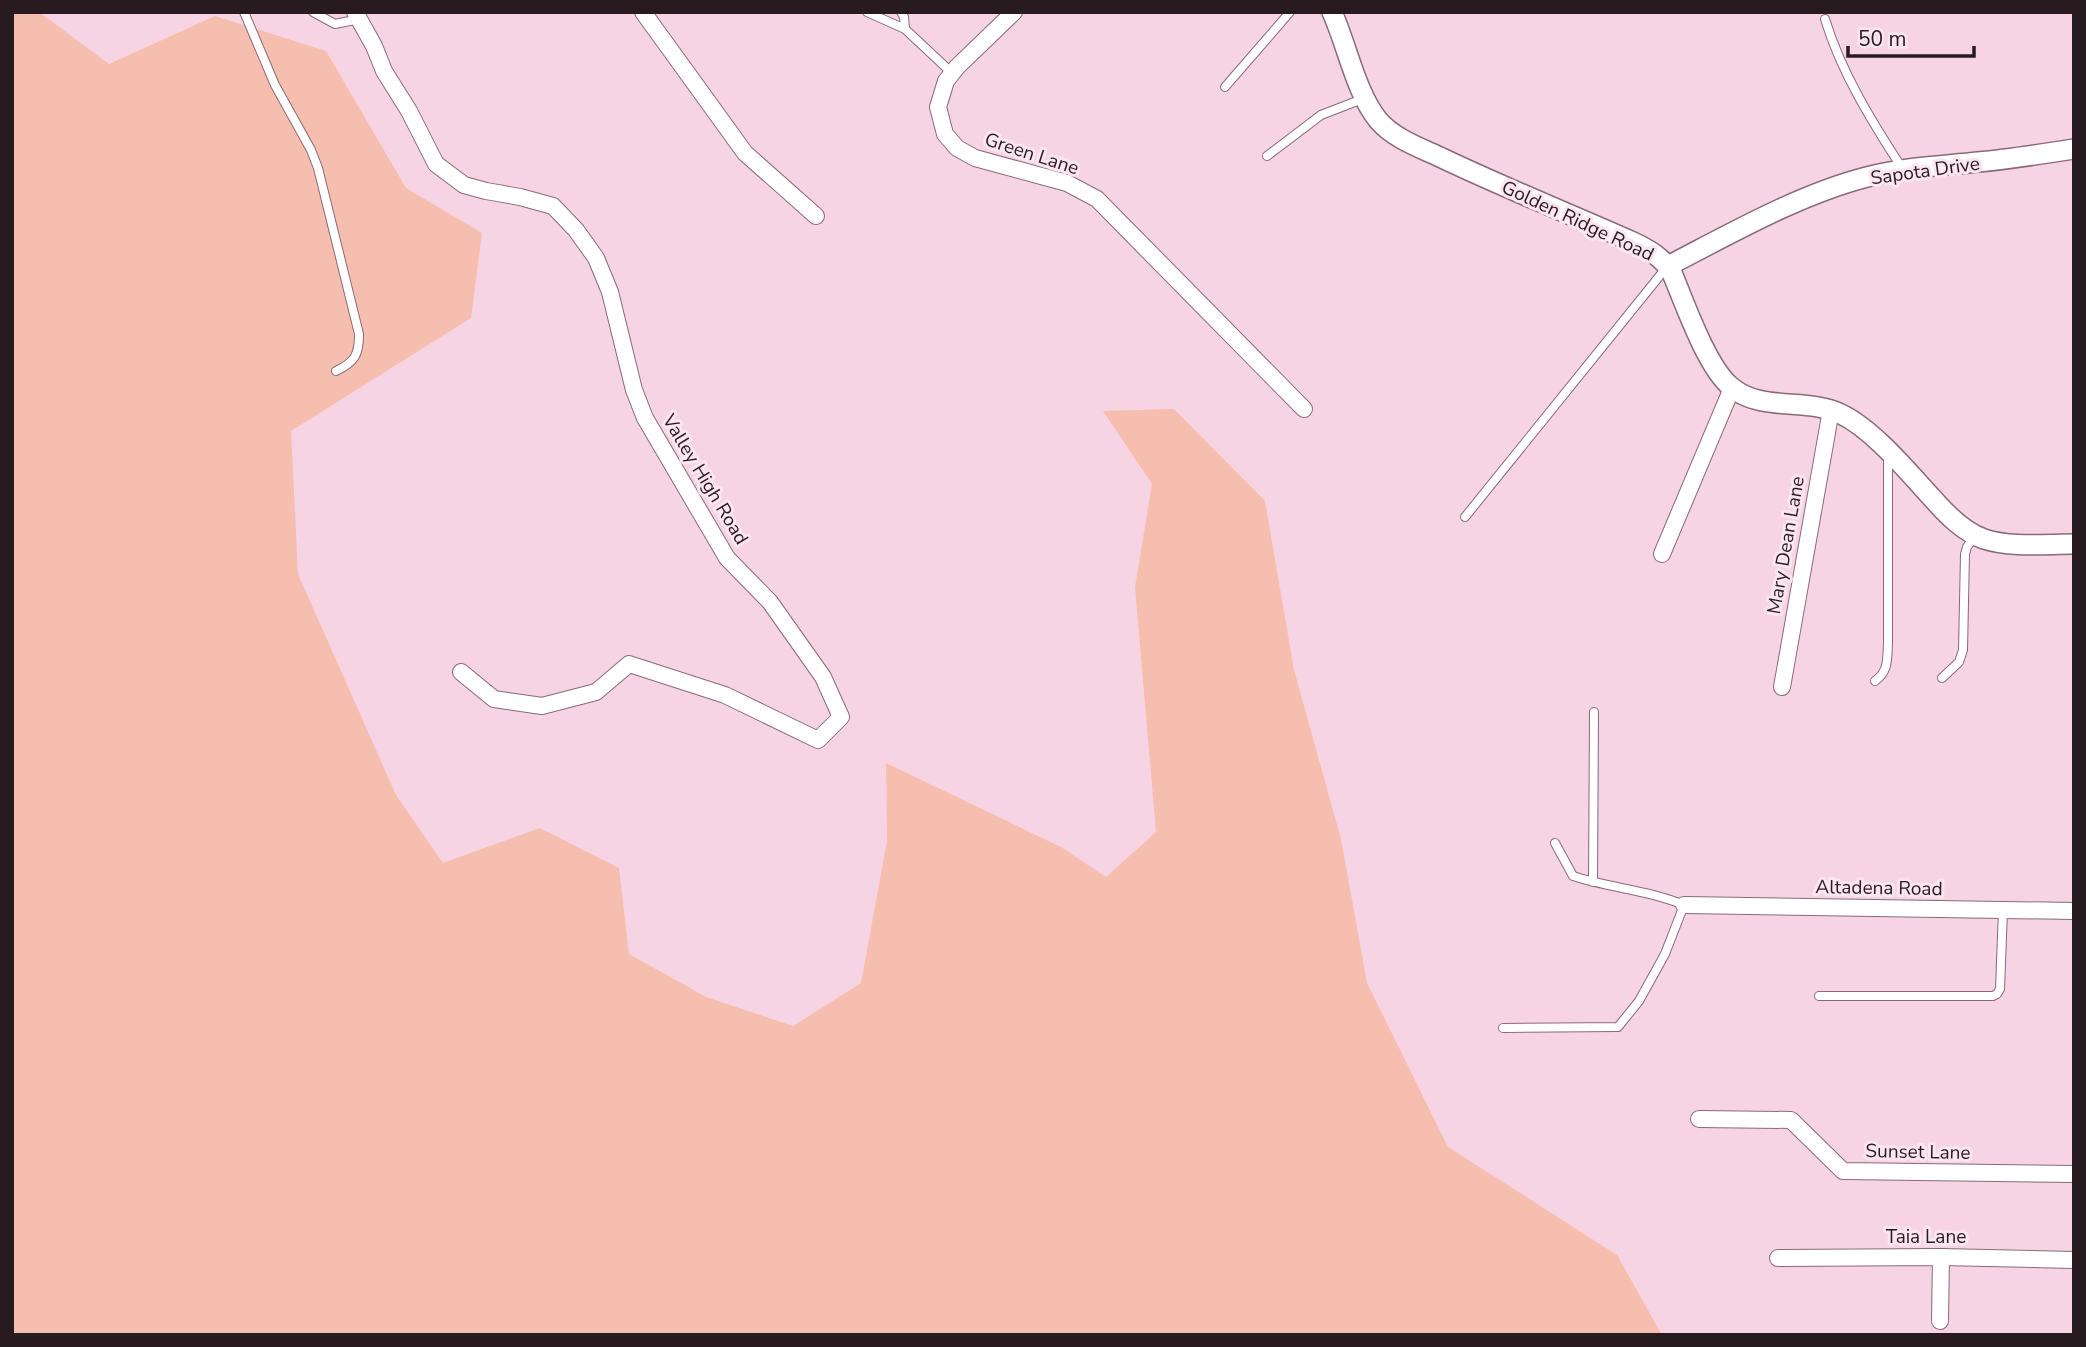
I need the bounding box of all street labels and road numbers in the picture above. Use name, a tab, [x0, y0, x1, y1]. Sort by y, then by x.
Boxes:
street label: Green Lane	[981, 126, 1082, 181]
street label: Sapota Drive	[1869, 150, 1981, 192]
street label: Golden Ridge Road	[1497, 174, 1658, 268]
street label: Valley High Road	[655, 409, 754, 550]
street label: Mary Dean Lane	[1761, 474, 1811, 616]
street label: Altadena Road	[1815, 874, 1943, 902]
street label: Sunset Lane	[1865, 1138, 1971, 1166]
street label: Taia Lane	[1886, 1224, 1966, 1250]

